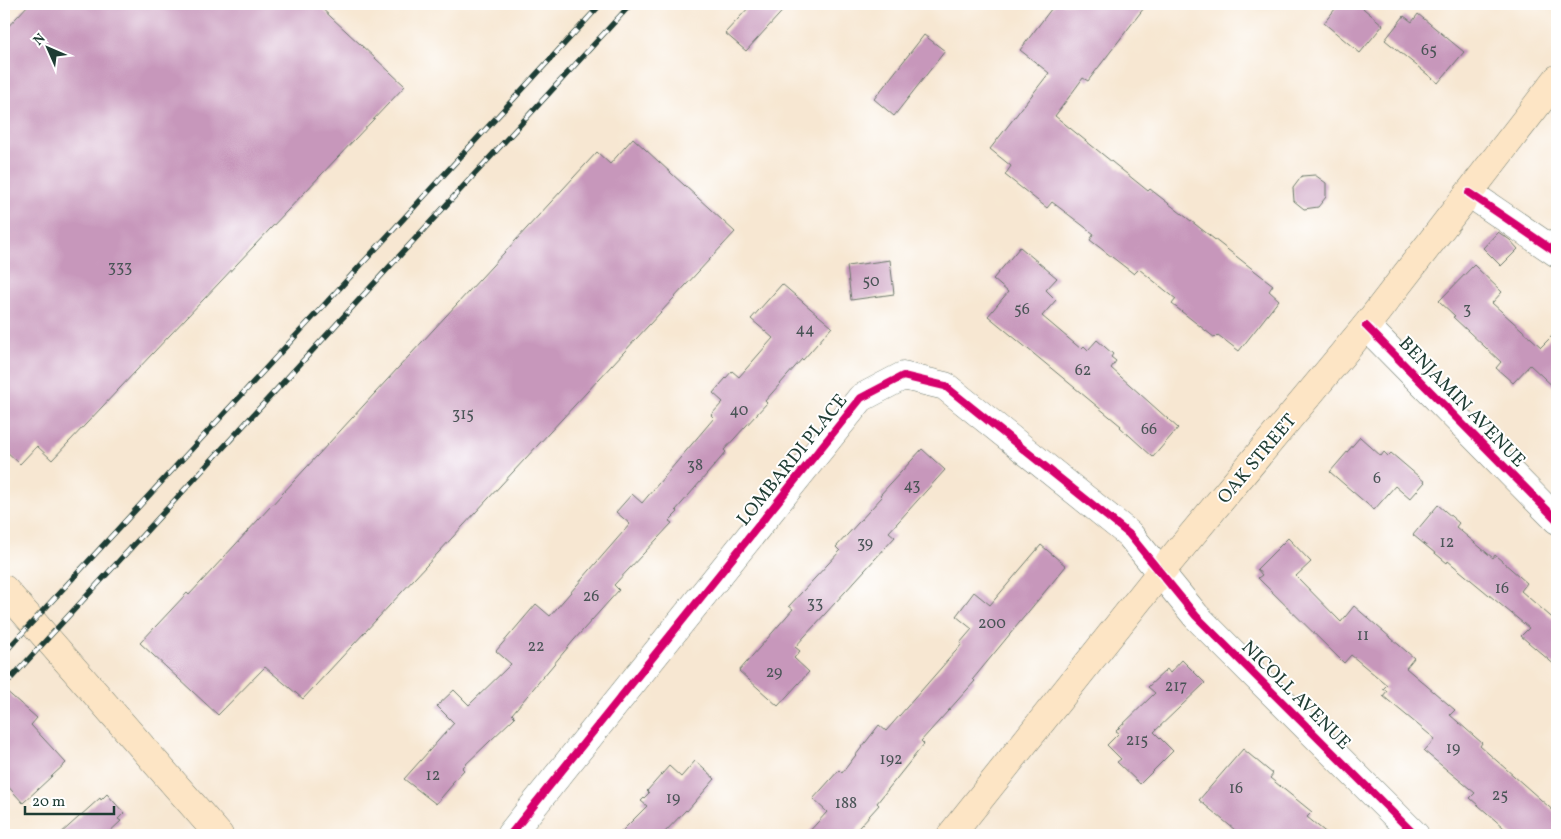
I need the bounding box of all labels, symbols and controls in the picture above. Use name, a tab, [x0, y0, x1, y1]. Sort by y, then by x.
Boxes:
north arrow	[22, 22, 72, 72]
text: N	[30, 30, 50, 50]
house number: 65	[1421, 40, 1437, 62]
house number: 333	[108, 257, 132, 279]
house number: 50	[863, 271, 880, 293]
house number: 56	[1014, 299, 1030, 321]
house number: 3	[1463, 299, 1471, 321]
house number: 44	[795, 319, 815, 341]
street label: BENJAMIN AVENUE	[1392, 331, 1531, 474]
house number: 62	[1075, 360, 1091, 382]
street label: LOMBARDI PLACE	[731, 389, 854, 532]
house number: 40	[730, 400, 748, 422]
house number: 315	[452, 404, 474, 426]
street label: OAK STREET	[1212, 409, 1303, 510]
house number: 66	[1141, 419, 1157, 441]
house number: 38	[687, 455, 703, 477]
house number: 6	[1373, 468, 1381, 490]
house number: 43	[903, 475, 921, 497]
house number: 12	[1440, 532, 1454, 554]
house number: 39	[857, 533, 873, 555]
house number: 16	[1495, 578, 1509, 600]
house number: 26	[583, 586, 599, 608]
house number: 33	[807, 593, 823, 615]
house number: 200	[978, 613, 1006, 635]
house number: 11	[1357, 625, 1369, 647]
street label: NICOLL AVENUE	[1235, 635, 1356, 756]
house number: 22	[527, 636, 545, 658]
house number: 29	[766, 662, 782, 684]
house number: 217	[1165, 676, 1188, 698]
house number: 215	[1126, 730, 1148, 752]
house number: 19	[1446, 738, 1460, 760]
house number: 192	[879, 749, 903, 771]
house number: 12	[426, 765, 440, 787]
house number: 16	[1229, 778, 1243, 800]
scale bar	[25, 784, 114, 816]
house number: 25	[1492, 785, 1508, 807]
house number: 19	[666, 788, 680, 810]
text: 20 m	[32, 792, 65, 813]
house number: 188	[835, 793, 857, 815]

